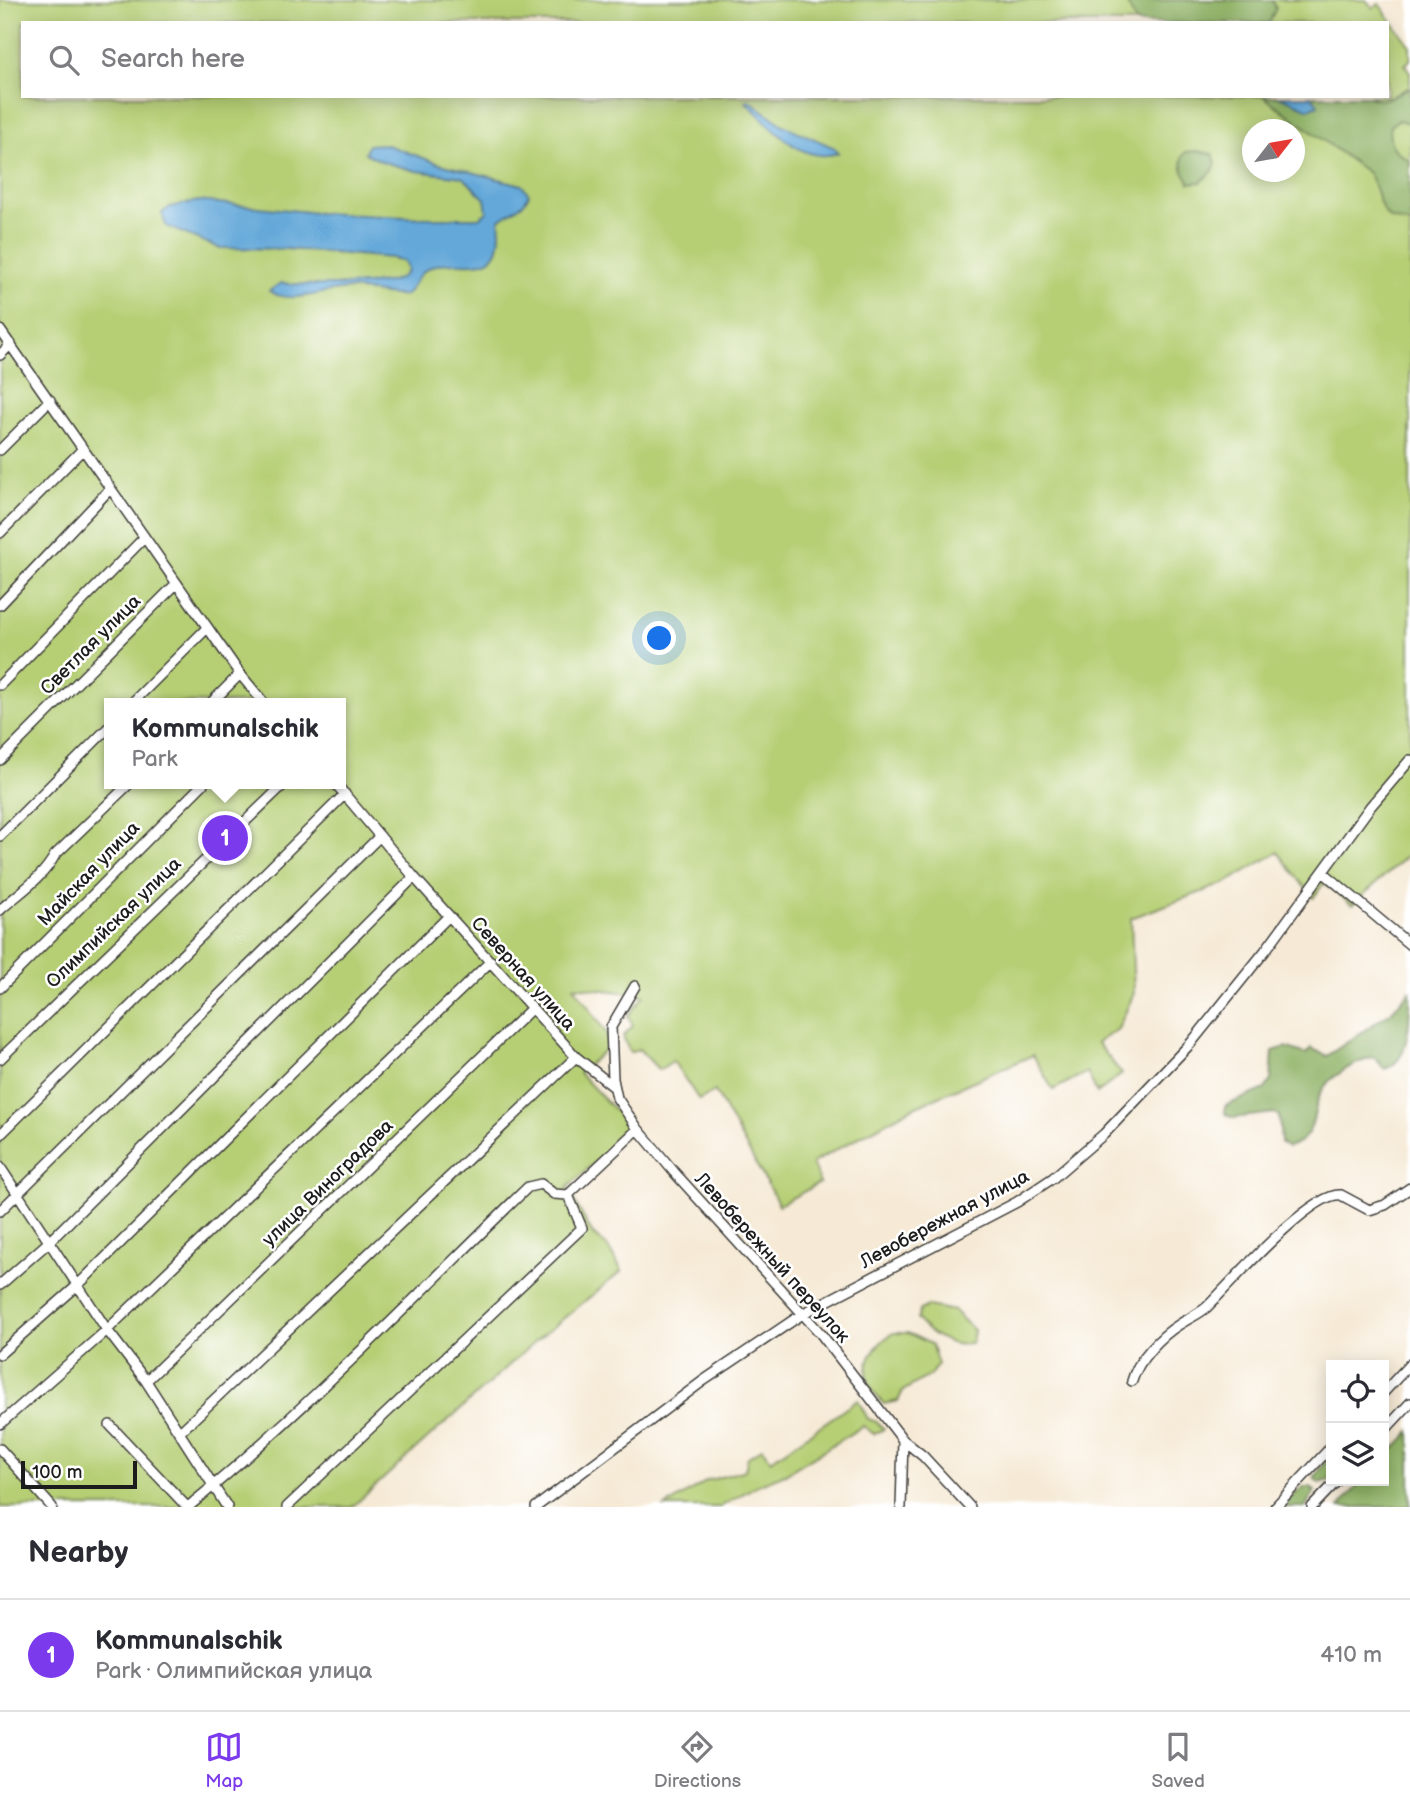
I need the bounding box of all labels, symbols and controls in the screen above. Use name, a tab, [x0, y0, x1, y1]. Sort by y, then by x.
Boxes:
search box	[21, 21, 1389, 98]
icon: search	[45, 41, 83, 79]
text: Search here	[101, 44, 245, 75]
north arrow	[1242, 119, 1305, 182]
street label: Светлая улица	[36, 590, 146, 700]
your location	[642, 621, 676, 655]
popup	[104, 698, 346, 789]
text: Kommunalschik	[131, 714, 319, 745]
text: Park	[131, 745, 177, 773]
pin: 1	[202, 812, 248, 864]
street label: Майская улица	[33, 817, 145, 931]
street label: Олимпийская улица	[42, 853, 186, 993]
street label: Северная улица	[466, 912, 580, 1036]
street label: улица Виноградова	[258, 1115, 398, 1251]
street label: Левобережная улица	[855, 1165, 1033, 1274]
street label: Левобережный переулок	[689, 1167, 854, 1348]
map controls	[1326, 1360, 1389, 1486]
button: locate	[1326, 1360, 1389, 1423]
button: layers	[1326, 1423, 1389, 1486]
scale bar	[21, 1458, 136, 1490]
text: 100 m	[32, 1461, 83, 1484]
text: Nearby	[28, 1535, 128, 1571]
text: Kommunalschik	[95, 1626, 282, 1657]
text: 1	[46, 1641, 56, 1669]
text: 410 m	[1320, 1641, 1382, 1669]
text: Park · Олимпийская улица	[95, 1657, 372, 1685]
tab: Map	[205, 1728, 243, 1793]
tab: Directions	[654, 1728, 741, 1793]
tab: Saved	[1151, 1728, 1205, 1793]

